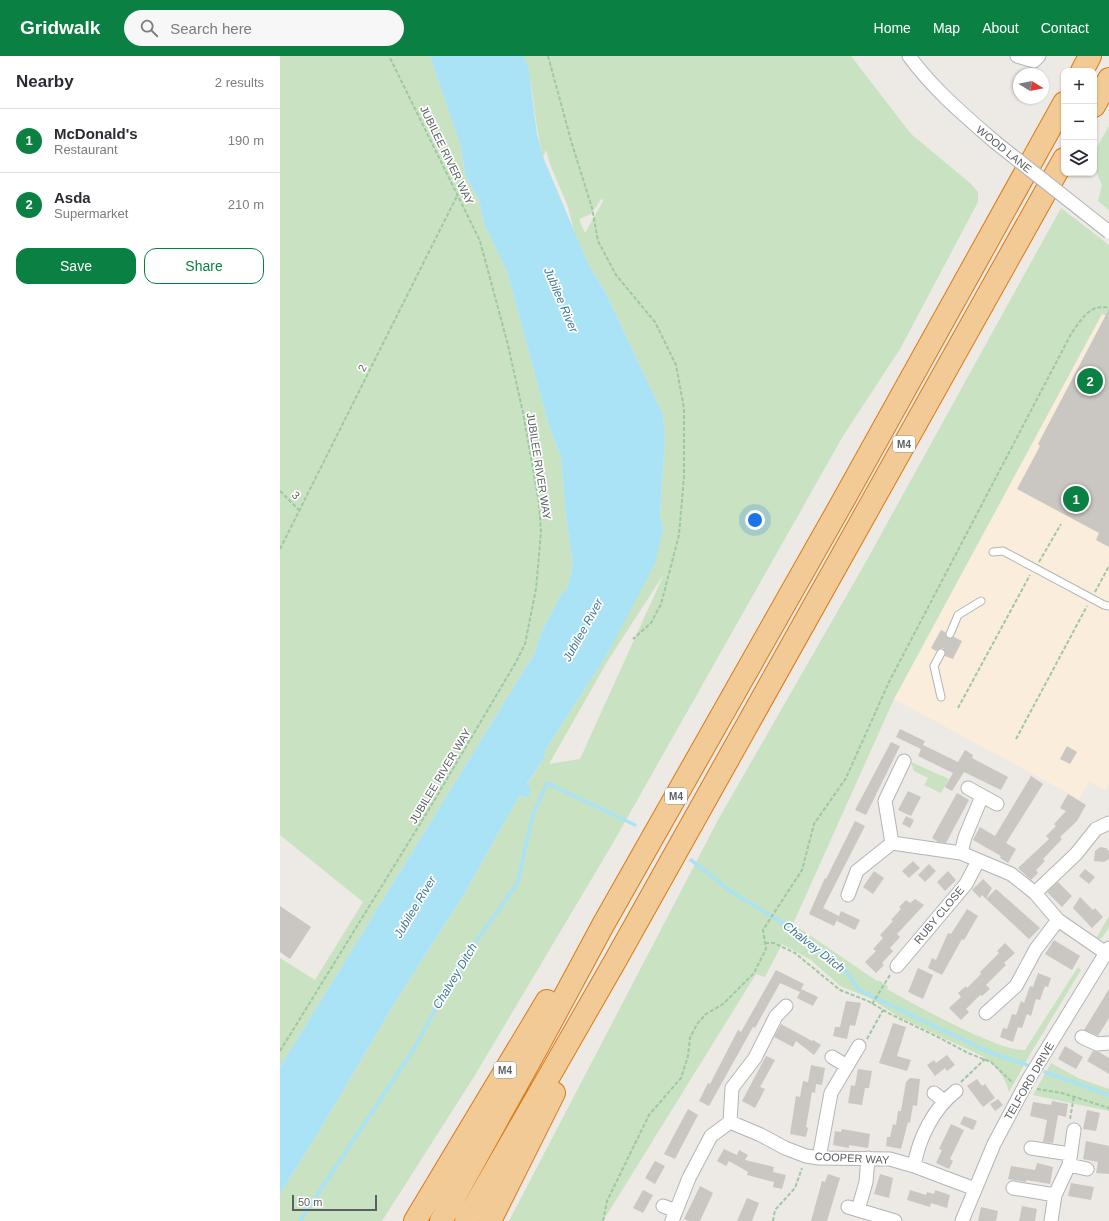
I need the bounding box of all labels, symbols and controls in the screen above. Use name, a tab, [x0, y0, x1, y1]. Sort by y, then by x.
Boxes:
search box	[124, 10, 404, 46]
text: Gridwalk	[20, 17, 100, 38]
icon: search	[138, 17, 160, 39]
text: Search here	[170, 20, 252, 37]
text: Home	[874, 20, 911, 36]
text: Map	[933, 20, 960, 36]
text: About	[982, 20, 1019, 36]
text: Contact	[1041, 20, 1089, 36]
north arrow	[1013, 68, 1049, 104]
map controls	[1061, 68, 1097, 176]
button: +	[1061, 68, 1097, 104]
text: Nearby	[16, 72, 74, 91]
text: 2 results	[215, 75, 264, 90]
street label: JUBILEE RIVER WAY	[418, 104, 476, 207]
button: −	[1061, 104, 1097, 140]
street label: WOOD LANE	[974, 123, 1034, 175]
text: McDonald's	[54, 125, 138, 142]
text: 1	[25, 133, 33, 148]
text: 190 m	[228, 133, 264, 148]
button: layers	[1061, 140, 1097, 176]
text: Restaurant	[54, 142, 118, 157]
text: Asda	[54, 189, 91, 206]
text: 2	[25, 197, 33, 212]
text: 210 m	[228, 197, 264, 212]
text: Supermarket	[54, 206, 128, 221]
button: Save	[16, 248, 136, 284]
button: Share	[144, 248, 264, 284]
water label: Jubilee River	[541, 264, 581, 336]
street label: 2	[355, 363, 369, 373]
pin: 2	[1077, 366, 1103, 396]
street label: JUBILEE RIVER WAY	[525, 412, 553, 521]
road number: M4	[893, 436, 915, 452]
pin: 1	[1063, 484, 1089, 514]
street label: 3	[290, 489, 302, 501]
your location	[745, 510, 765, 530]
water label: Jubilee River	[560, 595, 606, 665]
street label: JUBILEE RIVER WAY	[407, 726, 473, 825]
road number: M4	[665, 788, 687, 804]
water label: Jubilee River	[391, 873, 439, 941]
street label: RUBY CLOSE	[912, 884, 966, 946]
water label: Chalvey Ditch	[781, 919, 848, 976]
water label: Chalvey Ditch	[430, 940, 480, 1011]
street label: TELFORD DRIVE	[1002, 1040, 1056, 1122]
road number: M4	[494, 1062, 516, 1078]
street label: COOPER WAY	[814, 1150, 890, 1166]
scale bar	[292, 1193, 377, 1212]
text: 50 m	[298, 1196, 322, 1208]

